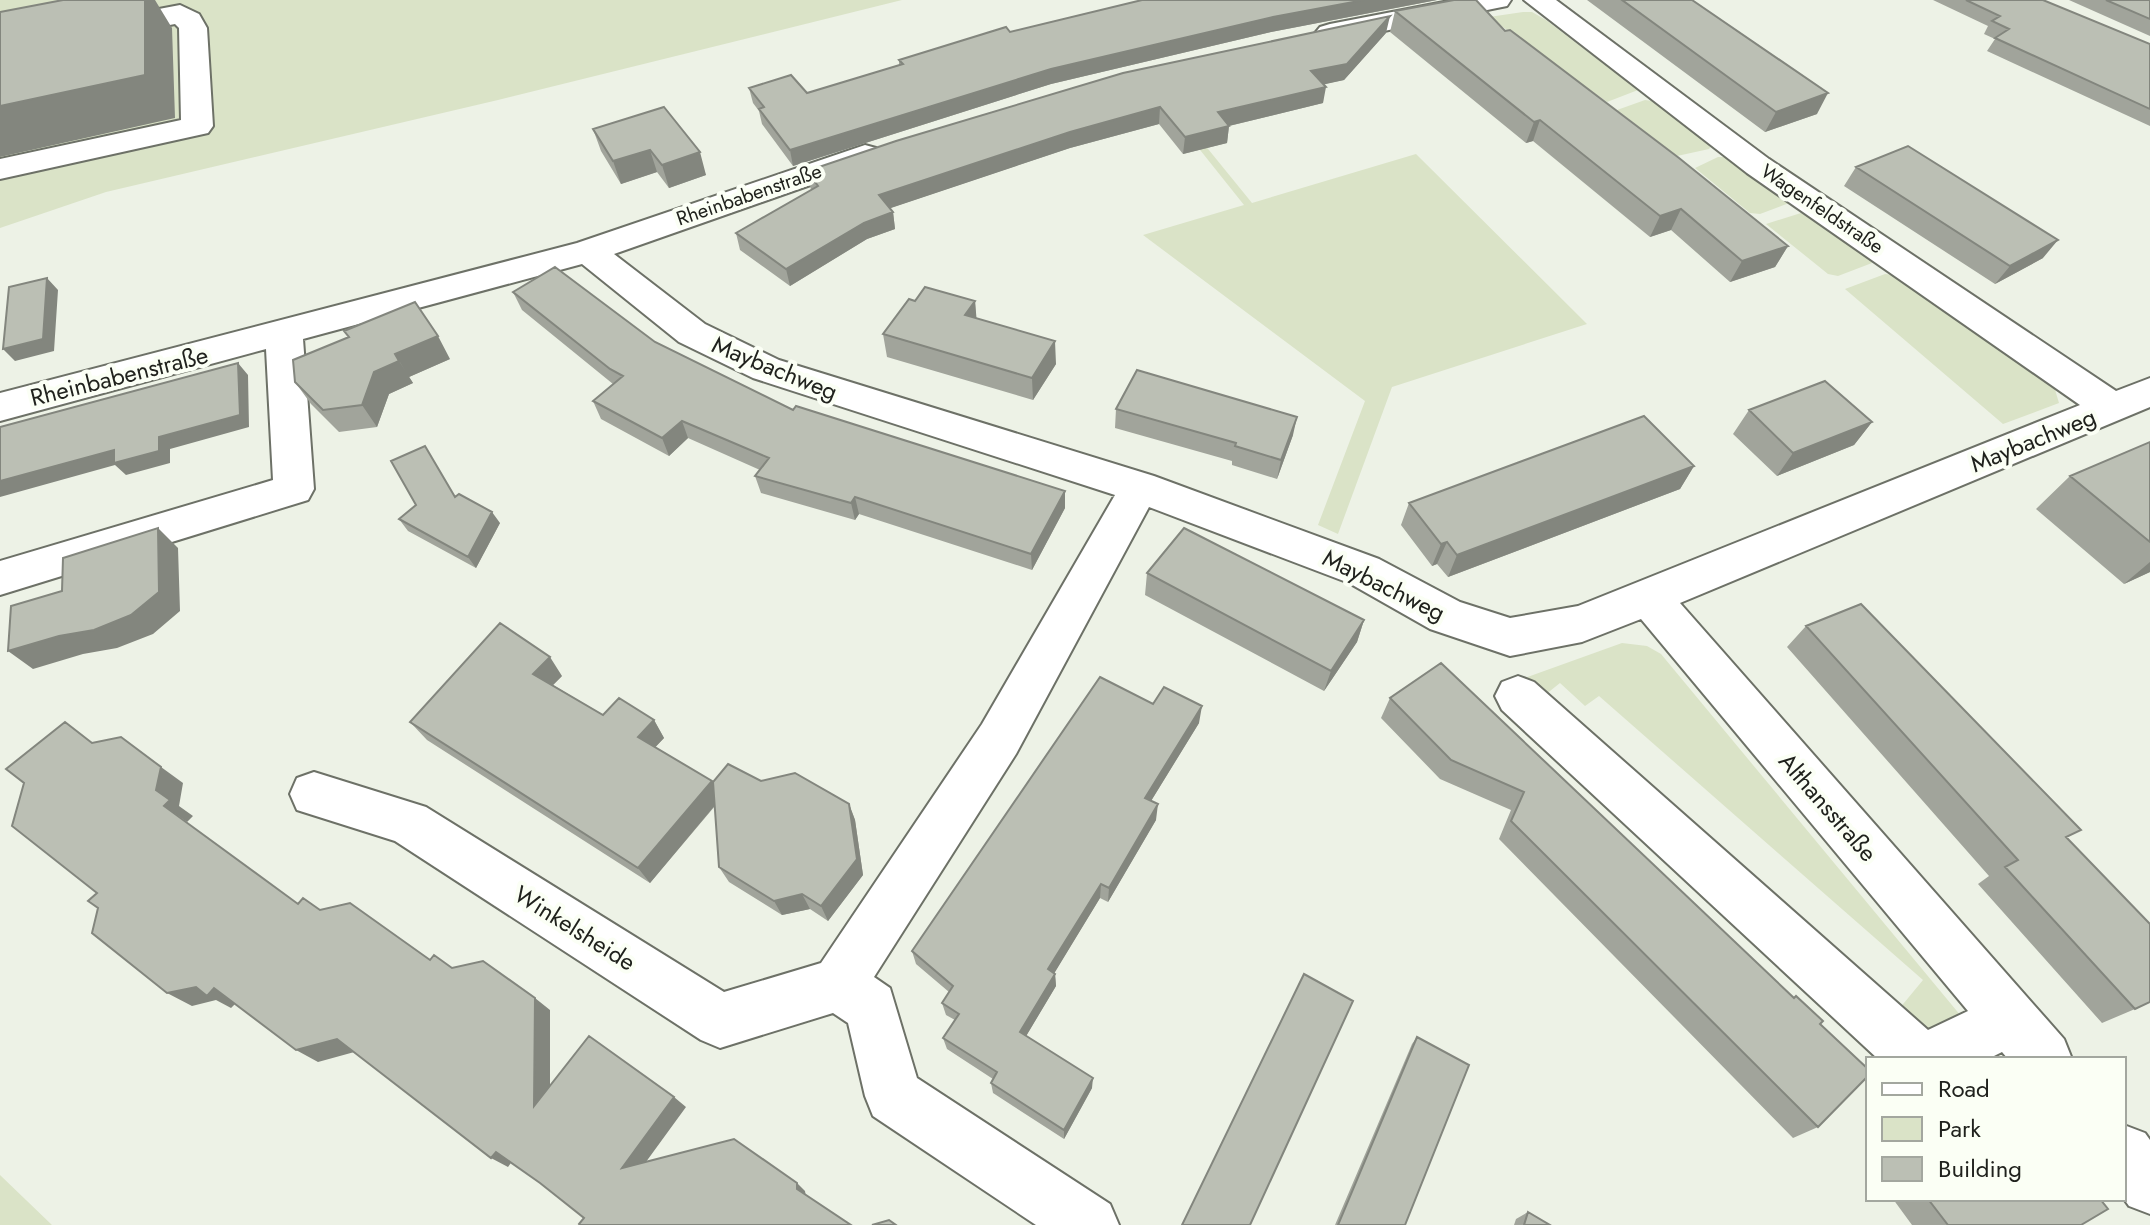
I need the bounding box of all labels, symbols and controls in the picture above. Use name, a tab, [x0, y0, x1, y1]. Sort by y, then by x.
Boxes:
street label: Rheinbabenstraße	[672, 157, 826, 233]
street label: Wagenfeldstraße	[1755, 157, 1889, 261]
street label: Maybachweg	[707, 327, 843, 409]
street label: Rheinbabenstraße	[26, 337, 212, 415]
street label: Maybachweg	[1965, 399, 2101, 481]
street label: Maybachweg	[1317, 540, 1451, 630]
street label: Althansstraße	[1771, 745, 1885, 869]
street label: Winkelsheide	[507, 877, 643, 979]
legend	[1866, 1057, 2126, 1201]
text: Road	[1938, 1071, 1990, 1106]
text: Park	[1938, 1111, 1981, 1146]
text: Building	[1938, 1151, 2022, 1186]

